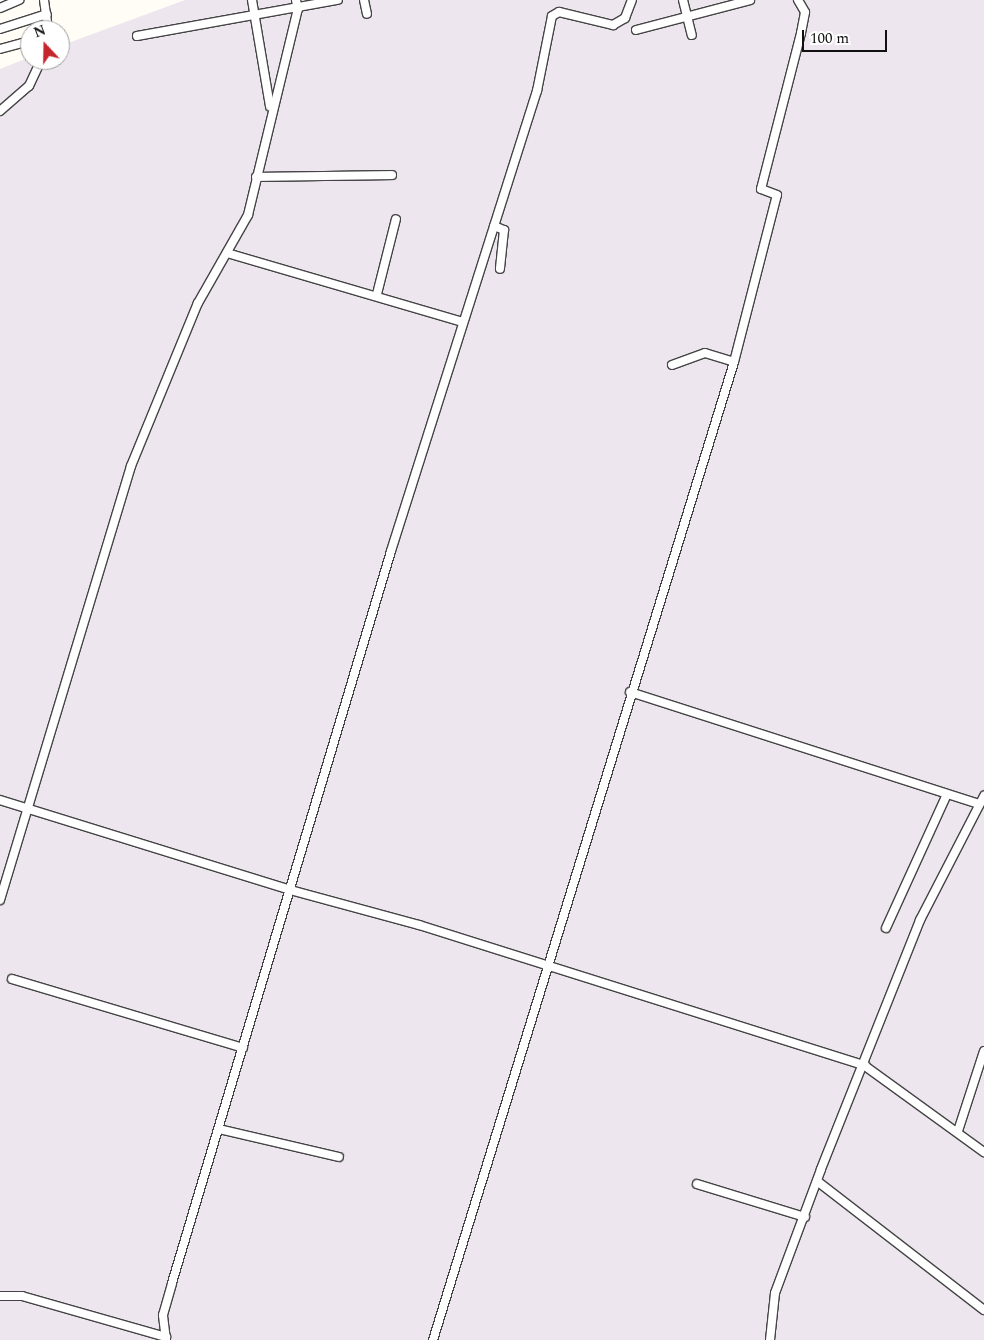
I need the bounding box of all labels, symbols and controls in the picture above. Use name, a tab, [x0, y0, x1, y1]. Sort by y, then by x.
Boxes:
north arrow	[20, 20, 70, 70]
text: N	[31, 20, 49, 43]
scale bar	[804, 20, 889, 52]
text: 100 m	[810, 27, 849, 50]

